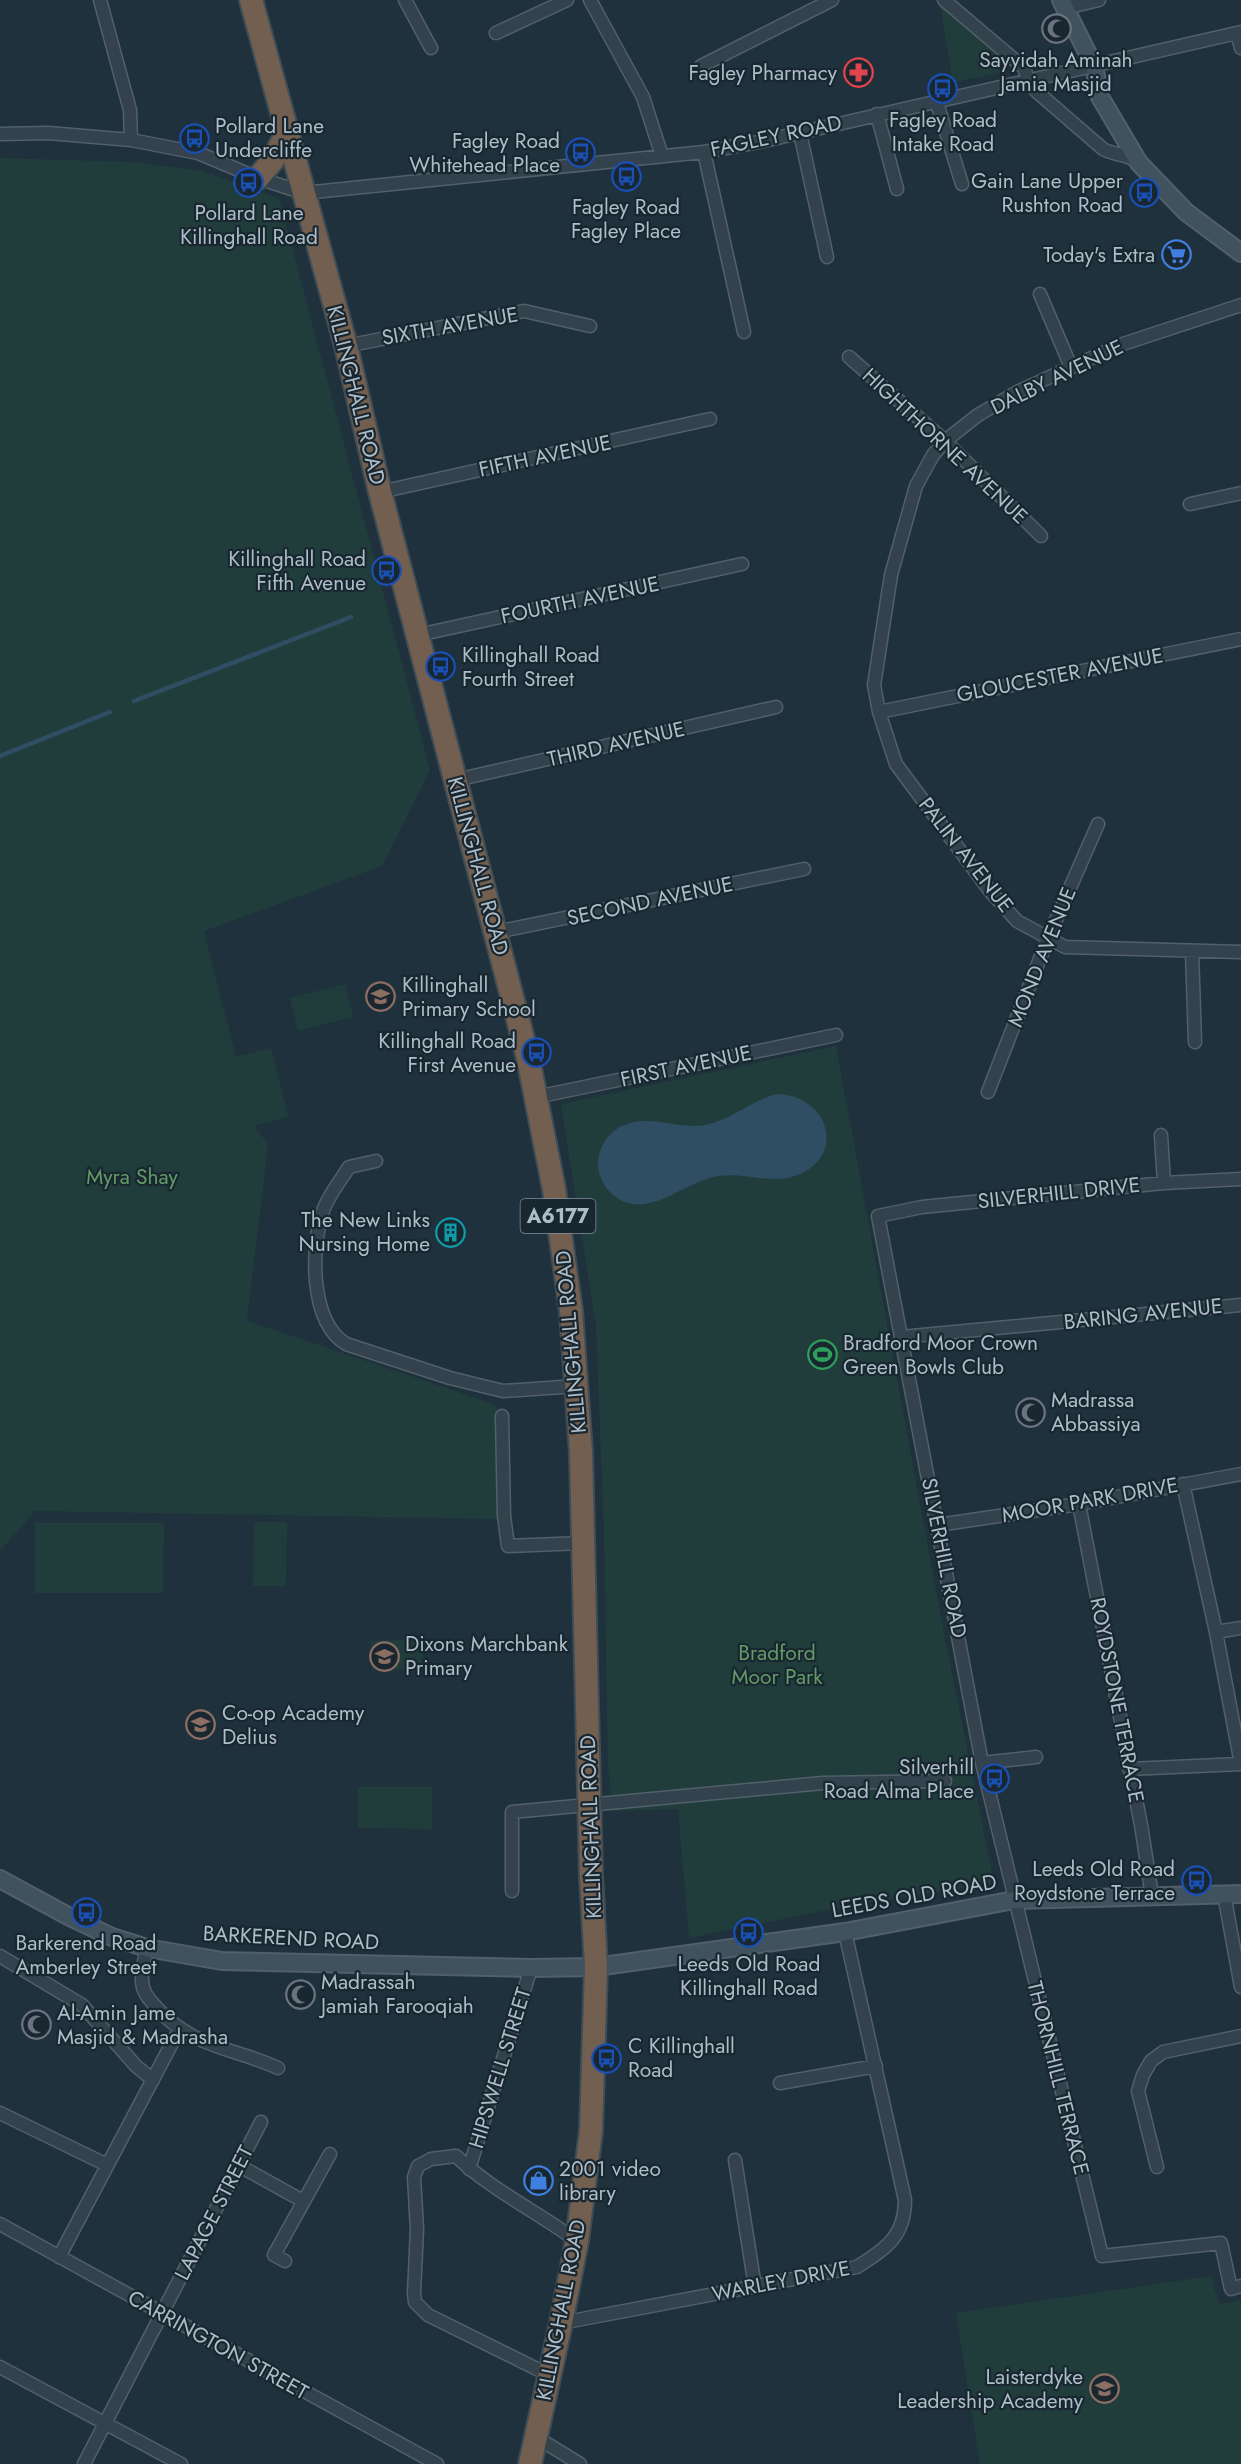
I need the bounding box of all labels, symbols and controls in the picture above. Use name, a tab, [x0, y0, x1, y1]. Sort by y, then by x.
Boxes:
mosque icon: Sayyidah Aminah Jamia Masjid	[1040, 13, 1072, 45]
place label: Sayyidah Aminah Jamia Masjid	[979, 45, 1133, 99]
pharmacy icon: Fagley Pharmacy	[842, 57, 874, 89]
place label: Fagley Pharmacy	[689, 58, 838, 88]
bus stop icon: Fagley Road Intake Road	[927, 73, 959, 105]
place label: Fagley Road Intake Road	[889, 105, 997, 159]
street label: FAGLEY ROAD	[708, 107, 844, 165]
place label: Pollard Lane Undercliffe	[215, 111, 324, 165]
bus stop icon: Pollard Lane Undercliffe	[178, 122, 210, 154]
place label: Fagley Road Whitehead Place	[409, 126, 560, 180]
bus stop icon: Fagley Road Whitehead Place	[565, 137, 597, 169]
bus stop icon: Fagley Road Fagley Place	[610, 160, 642, 192]
bus stop icon: Pollard Lane Killinghall Road	[233, 166, 265, 198]
place label: Gain Lane Upper Rushton Road	[971, 166, 1124, 220]
bus stop icon: Gain Lane Upper Rushton Road	[1128, 177, 1160, 209]
place label: Fagley Road Fagley Place	[571, 192, 681, 246]
place label: Pollard Lane Killinghall Road	[180, 198, 318, 252]
supermarket icon: Today's Extra	[1160, 239, 1192, 271]
place label: Today's Extra	[1043, 240, 1155, 270]
street label: SIXTH AVENUE	[379, 299, 521, 353]
street label: KILLINGHALL ROAD	[319, 302, 393, 488]
street label: DALBY AVENUE	[986, 332, 1128, 422]
street label: HIGHTHORNE AVENUE	[855, 361, 1035, 531]
street label: FIFTH AVENUE	[476, 427, 614, 485]
place label: Killinghall Road Fifth Avenue	[228, 544, 366, 598]
bus stop icon: Killinghall Road Fifth Avenue	[371, 555, 403, 587]
street label: FOURTH AVENUE	[498, 569, 662, 631]
place label: Killinghall Road Fourth Street	[462, 640, 600, 694]
street label: GLOUCESTER AVENUE	[954, 640, 1166, 710]
bus stop icon: Killinghall Road Fourth Street	[425, 651, 457, 683]
street label: THIRD AVENUE	[544, 714, 688, 774]
street label: KILLINGHALL ROAD	[440, 773, 516, 959]
street label: PALIN AVENUE	[911, 791, 1021, 919]
street label: SECOND AVENUE	[564, 869, 736, 933]
street label: MOND AVENUE	[1000, 882, 1084, 1032]
place label: Killinghall Primary School	[402, 970, 536, 1024]
school or university icon: Killinghall Primary School	[365, 981, 397, 1013]
place label: Killinghall Road First Avenue	[378, 1026, 516, 1080]
bus stop icon: Killinghall Road First Avenue	[521, 1037, 553, 1069]
street label: FIRST AVENUE	[618, 1037, 754, 1095]
park label: Myra Shay	[86, 1162, 179, 1192]
street label: SILVERHILL DRIVE	[976, 1170, 1142, 1216]
road number: A6177	[520, 1199, 596, 1233]
place label: The New Links Nursing Home	[299, 1205, 430, 1259]
building icon: The New Links Nursing Home	[435, 1216, 467, 1248]
street label: KILLINGHALL ROAD	[548, 1249, 594, 1435]
street label: BARING AVENUE	[1062, 1291, 1224, 1337]
place label: Bradford Moor Crown Green Bowls Club	[843, 1328, 1038, 1382]
sports icon: Bradford Moor Crown Green Bowls Club	[806, 1339, 838, 1371]
place label: Madrassa Abbassiya	[1051, 1385, 1141, 1439]
mosque icon: Madrassa Abbassiya	[1014, 1396, 1046, 1428]
street label: MOOR PARK DRIVE	[999, 1470, 1181, 1530]
street label: SILVERHILL ROAD	[914, 1475, 974, 1641]
street label: ROYDSTONE TERRACE	[1082, 1595, 1152, 1805]
place label: Dixons Marchbank Primary	[405, 1629, 569, 1683]
park label: Bradford Moor Park	[732, 1638, 823, 1692]
school or university icon: Dixons Marchbank Primary	[368, 1640, 400, 1672]
place label: Co-op Academy Delius	[222, 1698, 365, 1752]
school or university icon: Co-op Academy Delius	[185, 1709, 217, 1741]
street label: KILLINGHALL ROAD	[573, 1735, 609, 1919]
place label: Silverhill Road Alma Place	[824, 1752, 974, 1806]
bus stop icon: Silverhill Road Alma Place	[979, 1763, 1011, 1795]
place label: Leeds Old Road Roydstone Terrace	[1014, 1854, 1175, 1908]
bus stop icon: Leeds Old Road Roydstone Terrace	[1180, 1865, 1212, 1897]
street label: LEEDS OLD ROAD	[829, 1867, 999, 1925]
bus stop icon: Barkerend Road Amberley Street	[70, 1896, 102, 1928]
bus stop icon: Leeds Old Road Killinghall Road	[733, 1917, 765, 1949]
street label: BARKEREND ROAD	[202, 1918, 380, 1958]
place label: Barkerend Road Amberley Street	[15, 1928, 157, 1982]
place label: Leeds Old Road Killinghall Road	[678, 1949, 820, 2003]
place label: Madrassah Jamiah Farooqiah	[318, 1967, 474, 2021]
mosque icon: Madrassah Jamiah Farooqiah	[284, 1978, 316, 2010]
street label: THORNHILL TERRACE	[1019, 1978, 1097, 2178]
street label: HIPSWELL STREET	[461, 1984, 539, 2152]
place label: Al-Amin Jame Masjid & Madrasha	[57, 1998, 228, 2052]
mosque icon: Al-Amin Jame Masjid & Madrasha	[20, 2009, 52, 2041]
place label: C Killinghall Road	[628, 2031, 735, 2085]
bus stop icon: C Killinghall Road	[591, 2042, 623, 2074]
street label: LAPAGE STREET	[167, 2140, 261, 2285]
place label: 2001 video library	[559, 2154, 661, 2208]
shop icon: 2001 video library	[522, 2165, 554, 2197]
street label: KILLINGHALL ROAD	[529, 2217, 593, 2403]
street label: WARLEY DRIVE	[709, 2253, 853, 2309]
street label: CARRINGTON STREET	[122, 2283, 314, 2407]
place label: Laisterdyke Leadership Academy	[897, 2362, 1084, 2416]
school or university icon: Laisterdyke Leadership Academy	[1088, 2373, 1120, 2405]

